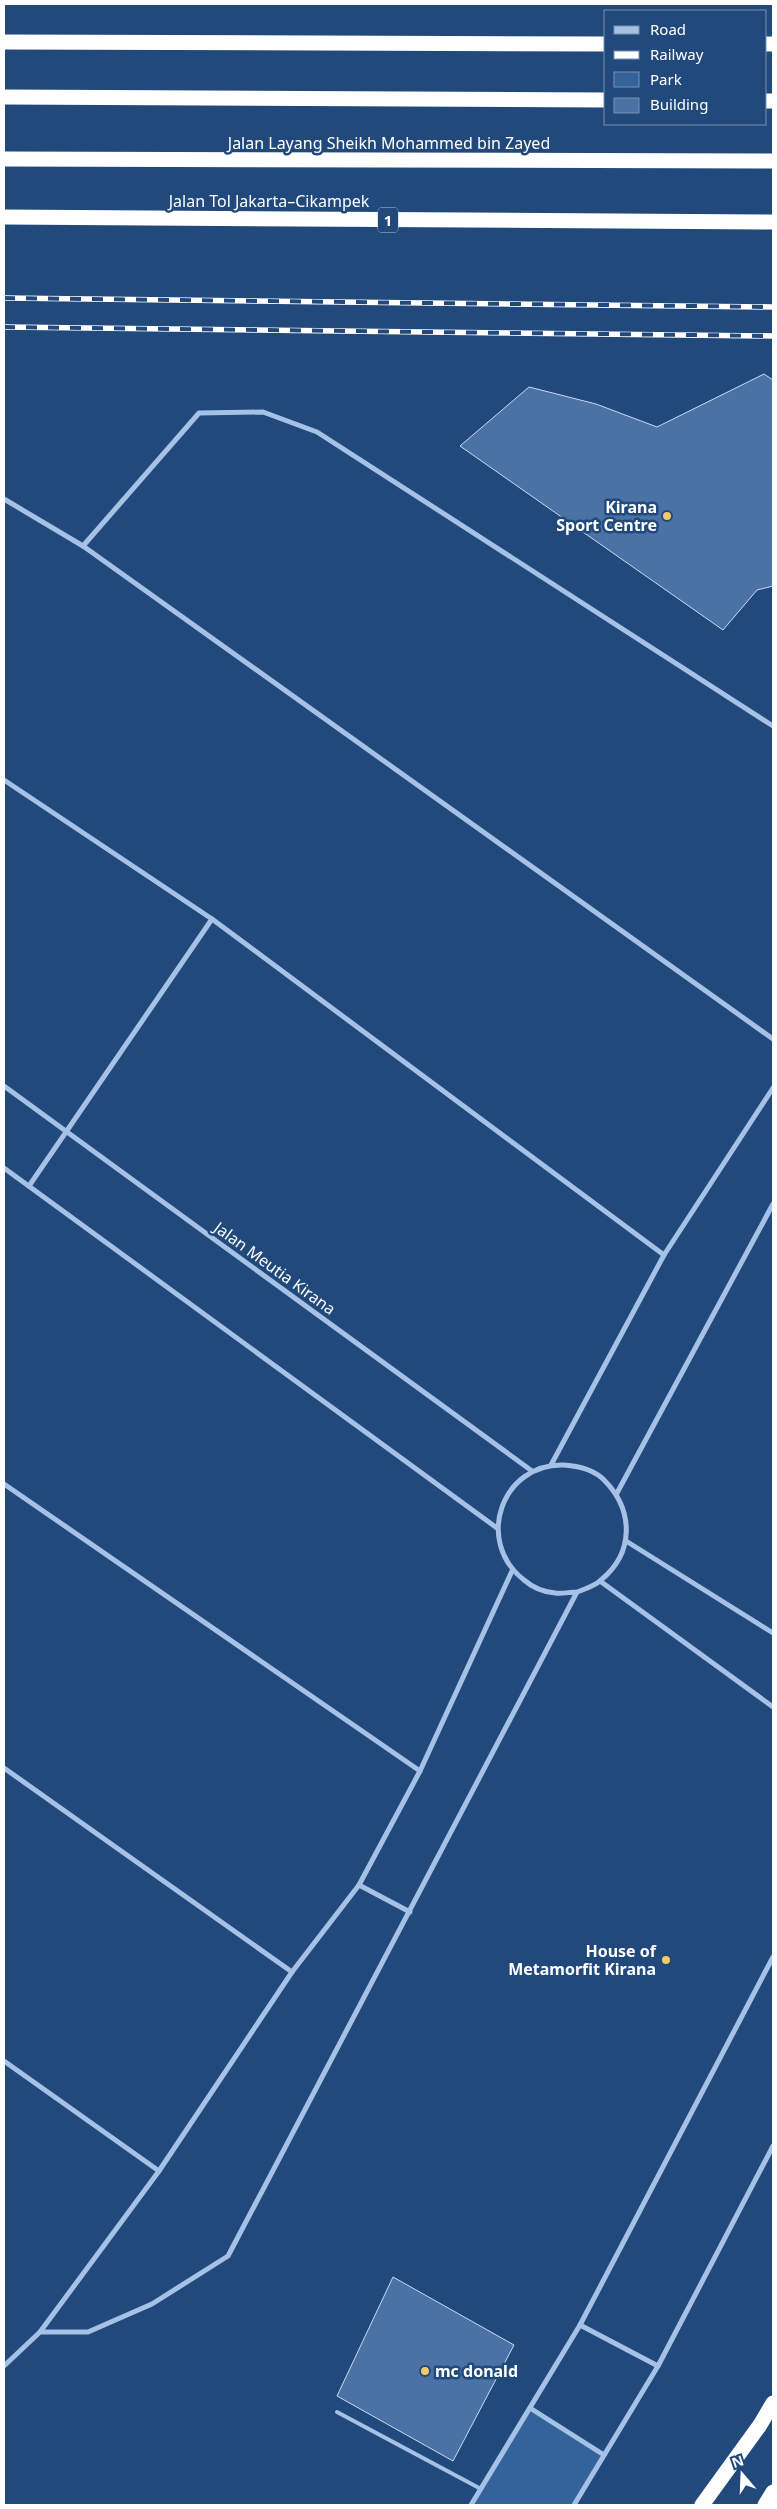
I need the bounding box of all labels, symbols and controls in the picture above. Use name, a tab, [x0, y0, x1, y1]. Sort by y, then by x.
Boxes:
legend	[604, 10, 767, 125]
text: Road	[650, 19, 686, 39]
text: Railway	[650, 44, 704, 64]
text: Park	[650, 69, 682, 89]
text: Building	[650, 94, 708, 114]
street label: Jalan Layang Sheikh Mohammed bin Zayed	[226, 132, 550, 154]
street label: Jalan Tol Jakarta–Cikampek	[167, 190, 370, 212]
road number: 1	[378, 208, 398, 232]
place label: Kirana Sport Centre	[556, 496, 657, 536]
marker: Kirana Sport Centre	[661, 510, 673, 522]
street label: Jalan Meutia Kirana	[208, 1215, 340, 1320]
place label: House of Metamorfit Kirana	[508, 1940, 657, 1980]
marker: House of Metamorfit Kirana	[660, 1954, 672, 1966]
place label: mc donald	[435, 2360, 518, 2382]
marker: mc donald	[419, 2365, 431, 2377]
north arrow	[717, 2449, 767, 2499]
text: N	[729, 2450, 746, 2472]

